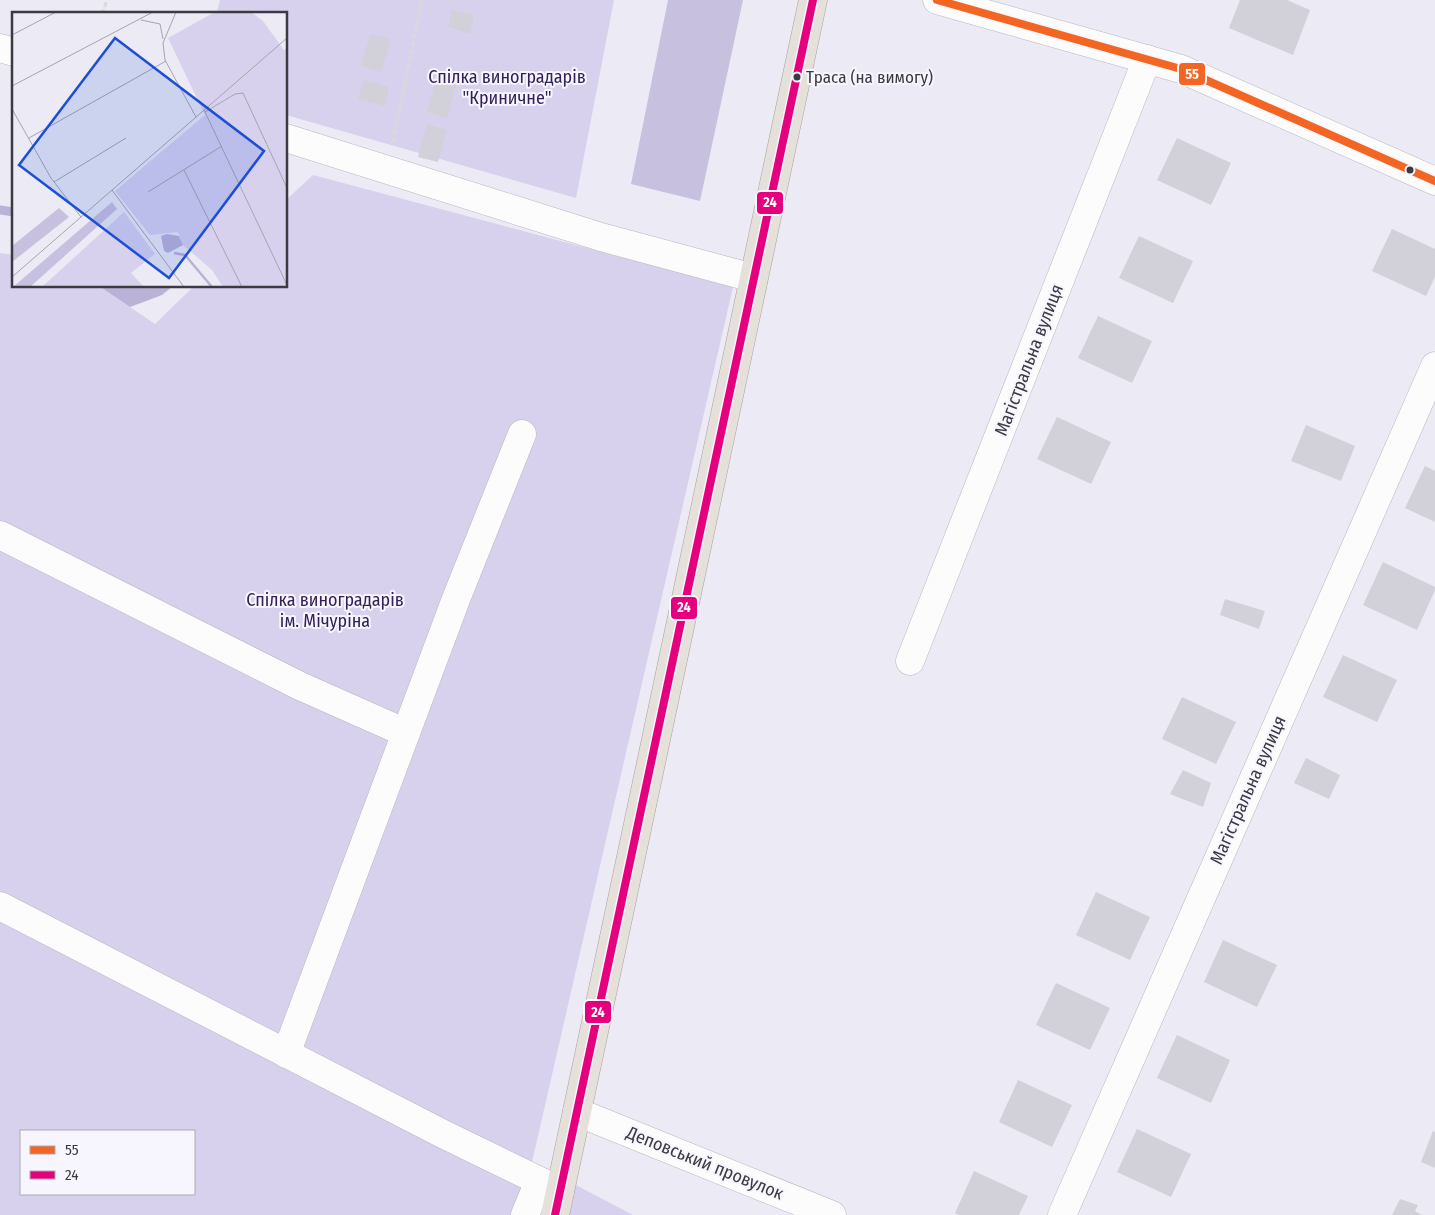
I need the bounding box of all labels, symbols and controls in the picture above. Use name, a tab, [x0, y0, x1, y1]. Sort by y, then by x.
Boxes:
inset map	[12, 12, 288, 288]
line badge: 55	[1178, 62, 1206, 86]
park label: Спілка виноградарів "Криничне"	[428, 66, 586, 109]
text: 55	[1185, 66, 1199, 83]
place label: Траса (на вимогу)	[806, 67, 933, 88]
marker: Траса (на вимогу)	[792, 72, 802, 82]
unlabelled marker	[1405, 165, 1415, 175]
line badge: 24	[756, 191, 784, 215]
text: 24	[762, 194, 777, 211]
street label: Магістральна вулиця	[990, 281, 1068, 439]
park label: Спілка виноградарів ім. Мічуріна	[246, 589, 404, 632]
line badge: 24	[670, 596, 698, 620]
text: 24	[676, 599, 691, 616]
street label: Магістральна вулиця	[1205, 712, 1291, 868]
line badge: 24	[584, 1000, 612, 1024]
text: 24	[590, 1004, 605, 1021]
street label: Деповський провулок	[622, 1121, 787, 1205]
legend	[20, 1130, 195, 1195]
text: 55	[65, 1141, 79, 1159]
text: 24	[65, 1166, 79, 1184]

